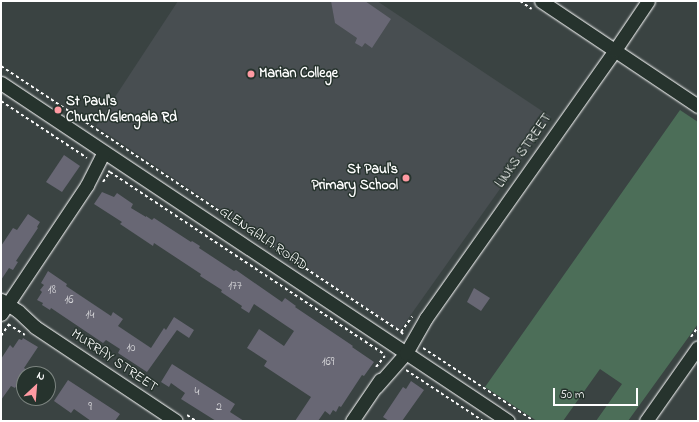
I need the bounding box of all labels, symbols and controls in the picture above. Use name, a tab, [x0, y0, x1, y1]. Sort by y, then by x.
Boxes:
place label: Marian College	[259, 66, 338, 82]
marker: Marian College	[246, 69, 256, 79]
place label: St Paul's Church/Glengala Rd	[66, 94, 177, 126]
marker: St Paul's Church/Glengala Rd	[53, 105, 63, 115]
street label: LINKS STREET	[492, 111, 556, 191]
place label: St Paul's Primary School	[311, 162, 398, 194]
marker: St Paul's Primary School	[401, 173, 411, 183]
street label: GLENGALA ROAD	[216, 203, 310, 275]
house number: 177	[228, 280, 242, 294]
house number: 18	[48, 284, 56, 298]
house number: 16	[64, 294, 74, 308]
house number: 14	[86, 309, 94, 323]
street label: MURRAY STREET	[67, 326, 161, 396]
house number: 10	[127, 342, 135, 356]
house number: 169	[322, 356, 334, 370]
north arrow	[16, 366, 56, 406]
text: N	[34, 367, 48, 385]
scale bar	[555, 380, 640, 406]
house number: 4	[195, 386, 199, 400]
text: 50 m	[560, 386, 584, 404]
house number: 9	[88, 401, 92, 415]
house number: 2	[216, 401, 222, 415]

